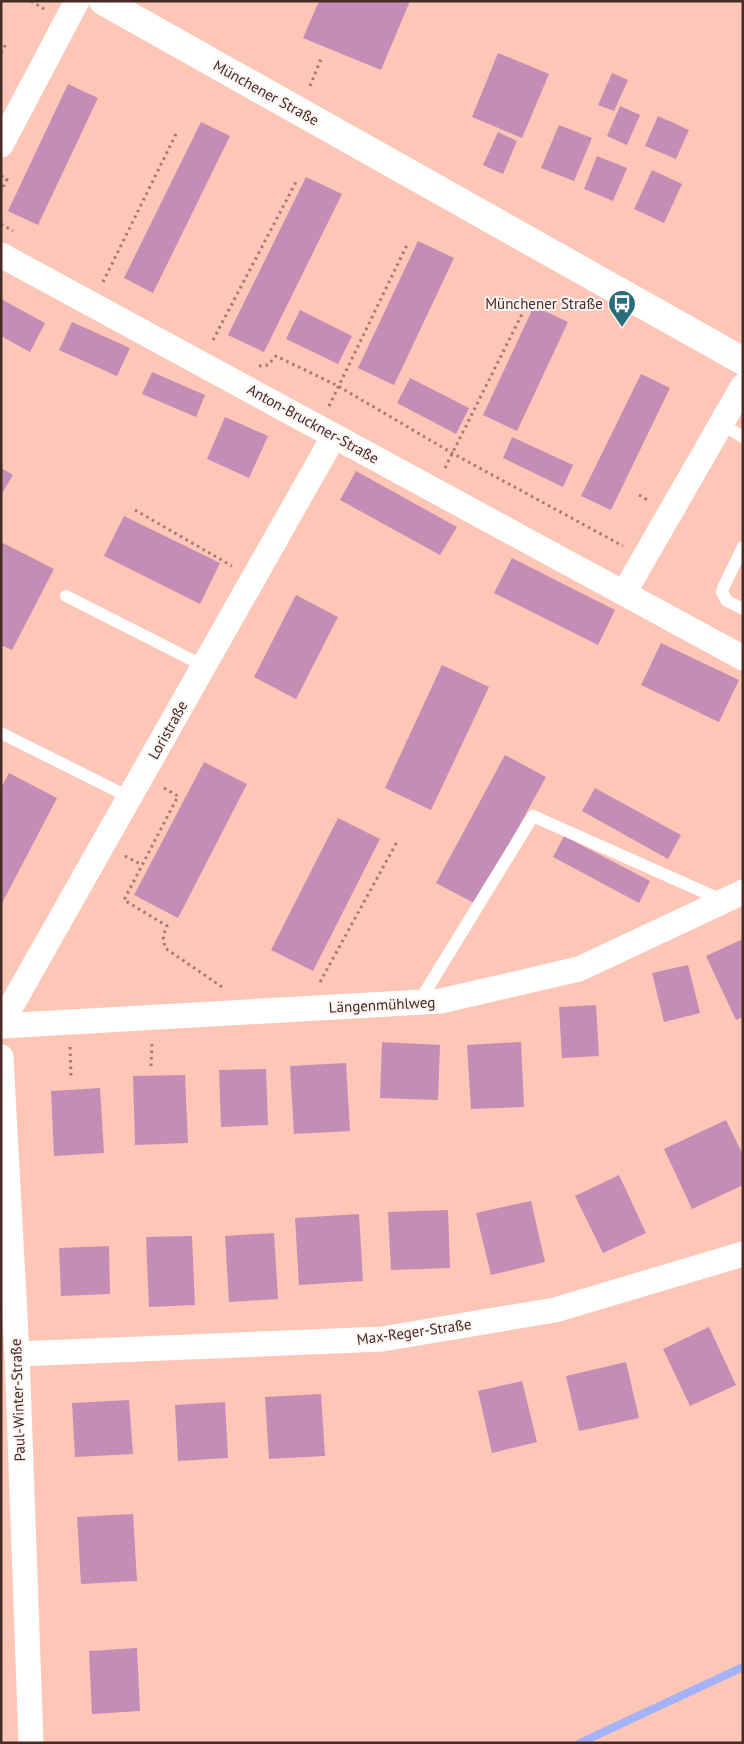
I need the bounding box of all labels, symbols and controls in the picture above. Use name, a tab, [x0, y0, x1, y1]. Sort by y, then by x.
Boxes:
street label: Münchener Straße	[210, 56, 322, 129]
bus stop icon: Münchener Straße	[607, 289, 637, 328]
place label: Münchener Straße	[485, 294, 603, 313]
street label: Anton-Bruckner-Straße	[244, 379, 383, 468]
street label: Loristraße	[144, 697, 192, 763]
street label: Längenmühlweg	[328, 992, 436, 1017]
street label: Max-Reger-Straße	[355, 1314, 473, 1349]
street label: Paul-Winter-Straße	[6, 1338, 29, 1462]

